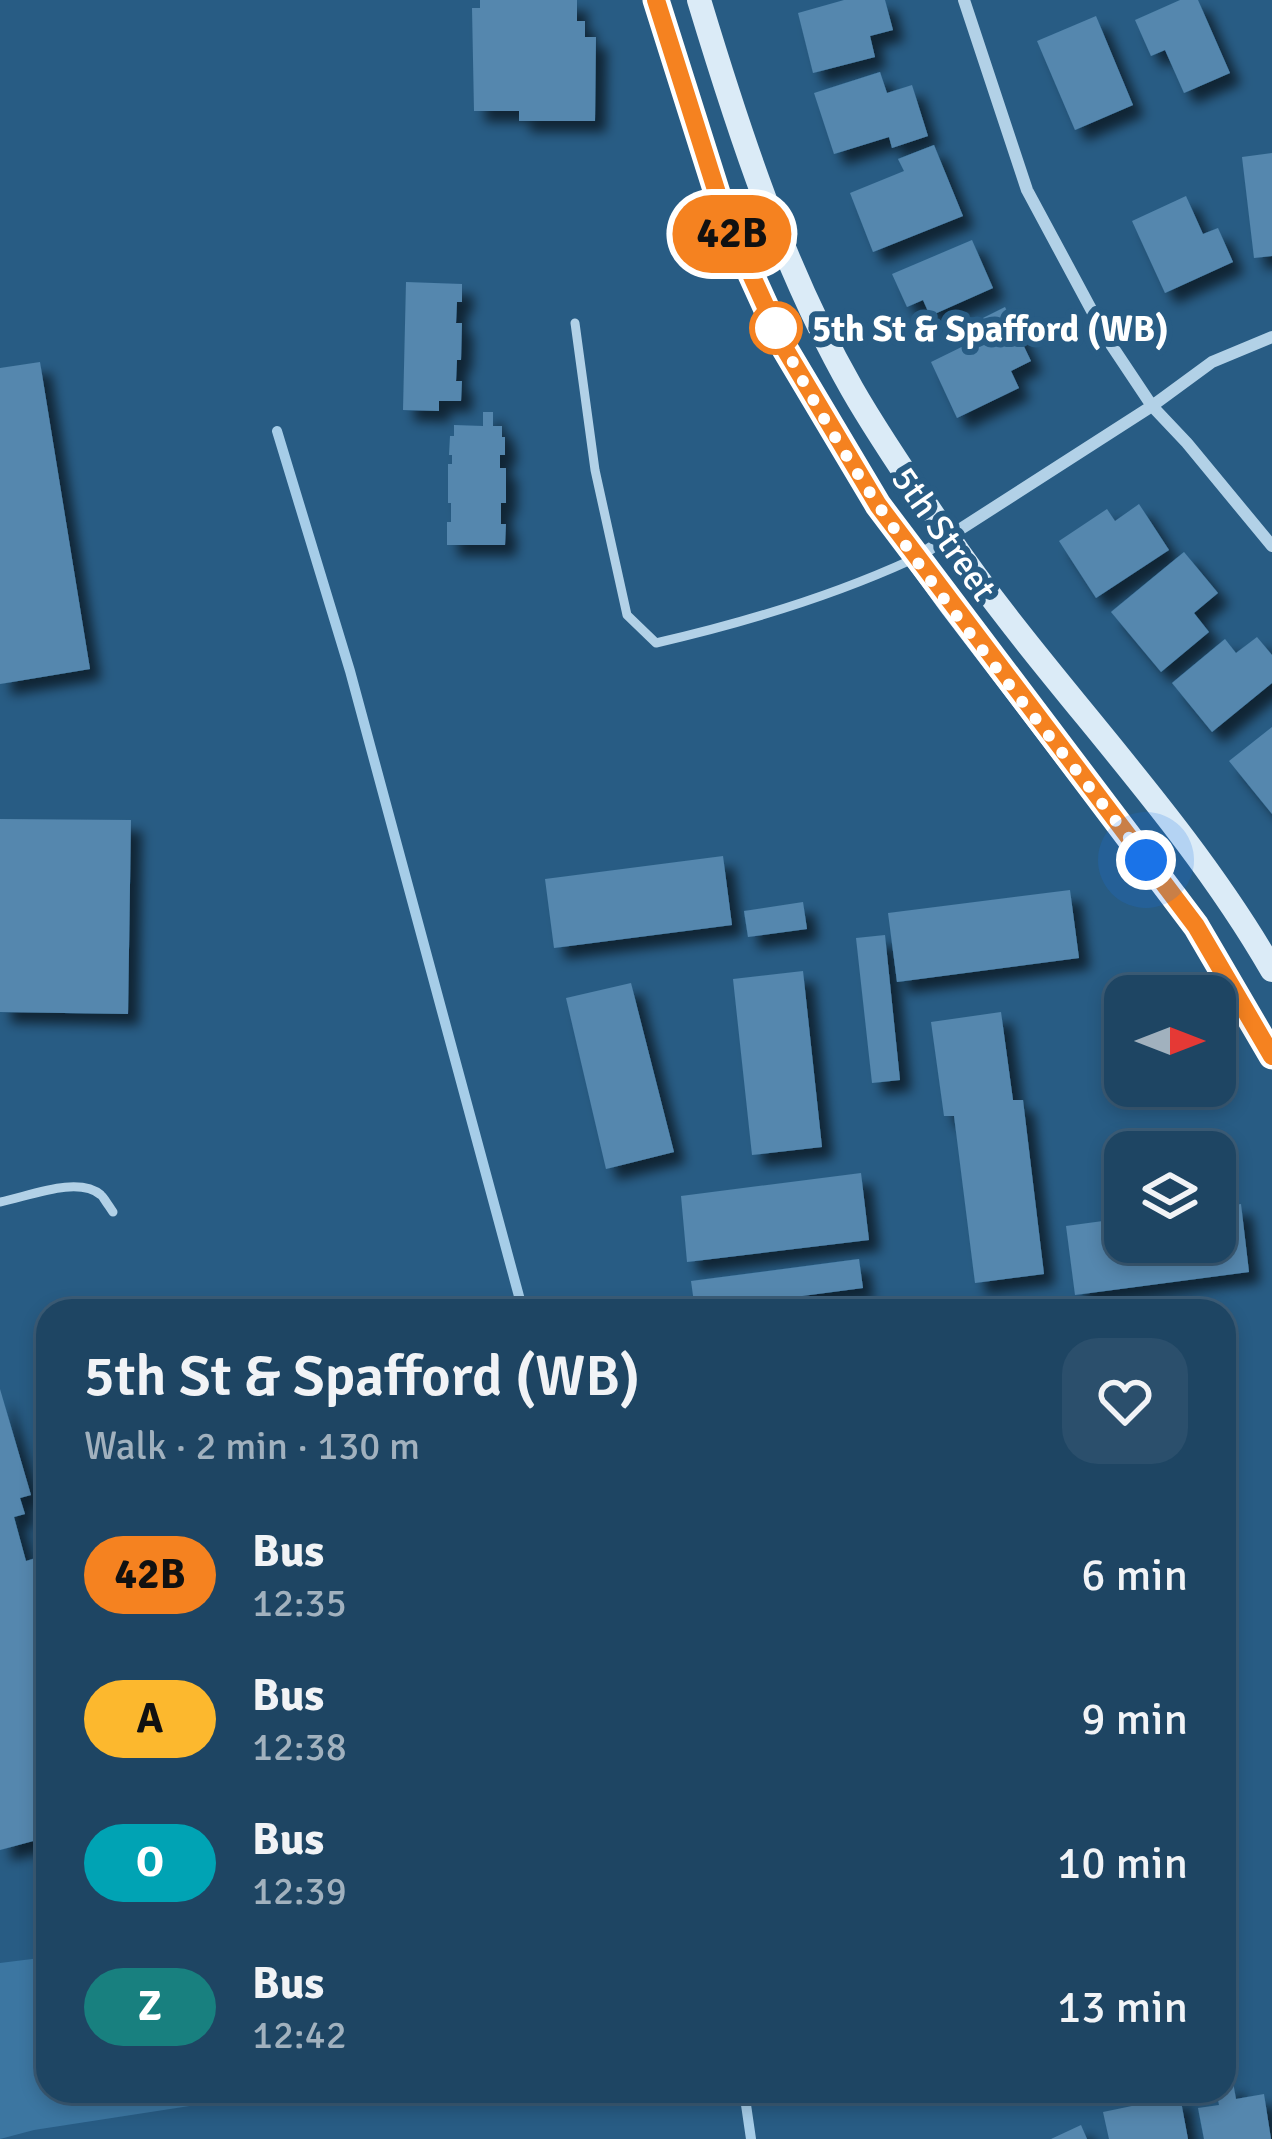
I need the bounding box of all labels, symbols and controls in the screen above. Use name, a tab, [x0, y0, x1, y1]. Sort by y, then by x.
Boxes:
line badge: 42B	[663, 195, 801, 273]
text: 42B	[696, 208, 768, 259]
marker: 5th St & Spafford (WB)	[751, 303, 801, 353]
place label: 5th St & Spafford (WB)	[812, 307, 1169, 352]
street label: 5th Street	[881, 458, 1006, 610]
your location	[1116, 830, 1176, 890]
north arrow	[1104, 975, 1236, 1107]
map controls	[1104, 975, 1236, 1263]
button: layers	[1104, 1131, 1236, 1263]
button: heart	[1062, 1338, 1188, 1464]
text: 5th St & Spafford (WB)	[84, 1341, 640, 1412]
text: Walk · 2 min · 130 m	[84, 1422, 420, 1470]
text: Bus	[252, 1524, 324, 1579]
text: 6 min	[1081, 1548, 1188, 1603]
text: 42B	[114, 1549, 186, 1600]
text: 12:35	[252, 1579, 347, 1627]
text: Bus	[252, 1668, 324, 1723]
text: 9 min	[1081, 1692, 1188, 1747]
text: A	[137, 1693, 163, 1744]
text: 12:38	[252, 1723, 347, 1771]
text: Bus	[252, 1812, 324, 1867]
text: 10 min	[1057, 1836, 1188, 1891]
text: O	[136, 1837, 164, 1888]
text: 12:39	[252, 1867, 347, 1915]
text: Bus	[252, 1956, 324, 2011]
text: 13 min	[1057, 1980, 1188, 2035]
text: Z	[138, 1981, 162, 2032]
text: 12:42	[252, 2011, 347, 2059]

